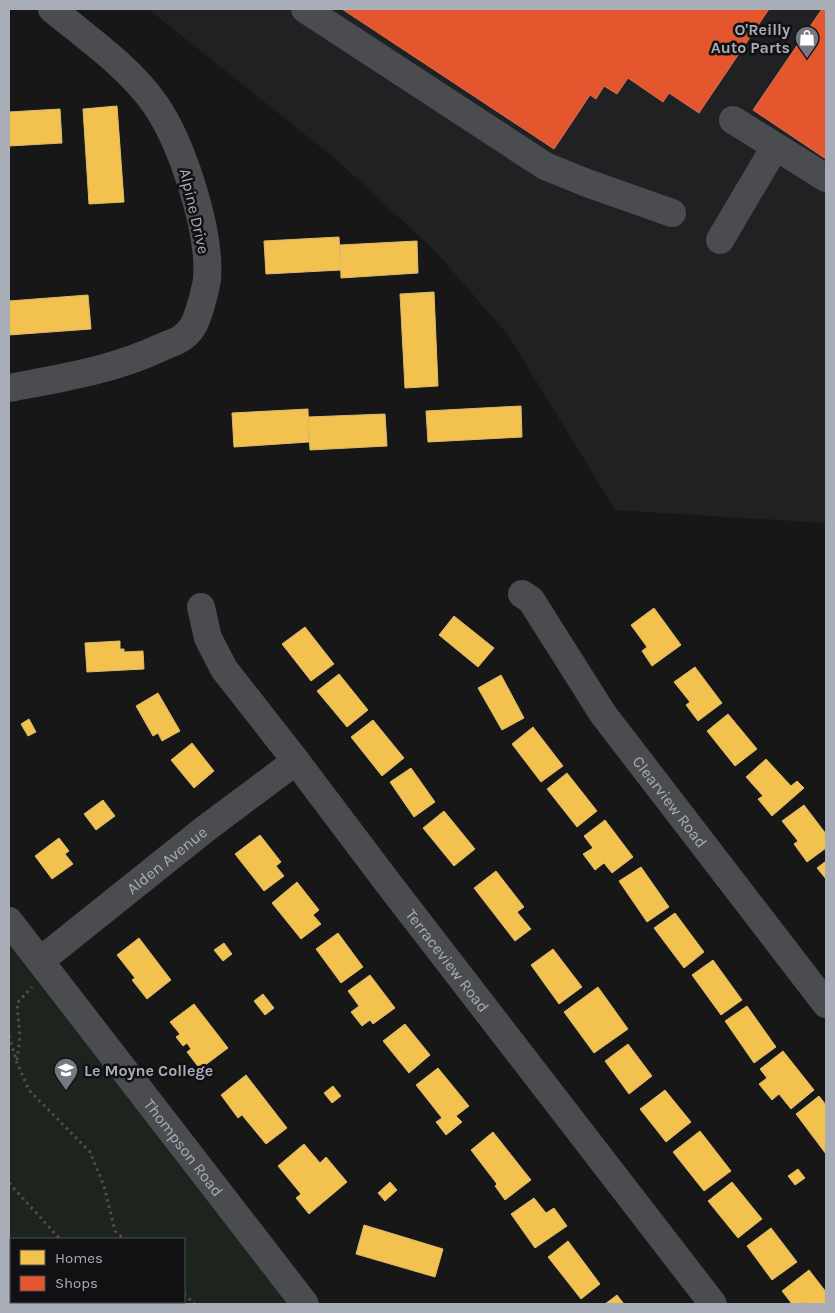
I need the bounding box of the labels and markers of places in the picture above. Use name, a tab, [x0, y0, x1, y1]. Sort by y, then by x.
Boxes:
place label: O'Reilly Auto Parts	[711, 20, 790, 57]
shop icon: O'Reilly Auto Parts	[794, 25, 820, 59]
school or university icon: Le Moyne College	[53, 1057, 79, 1091]
place label: Le Moyne College	[84, 1061, 213, 1080]

